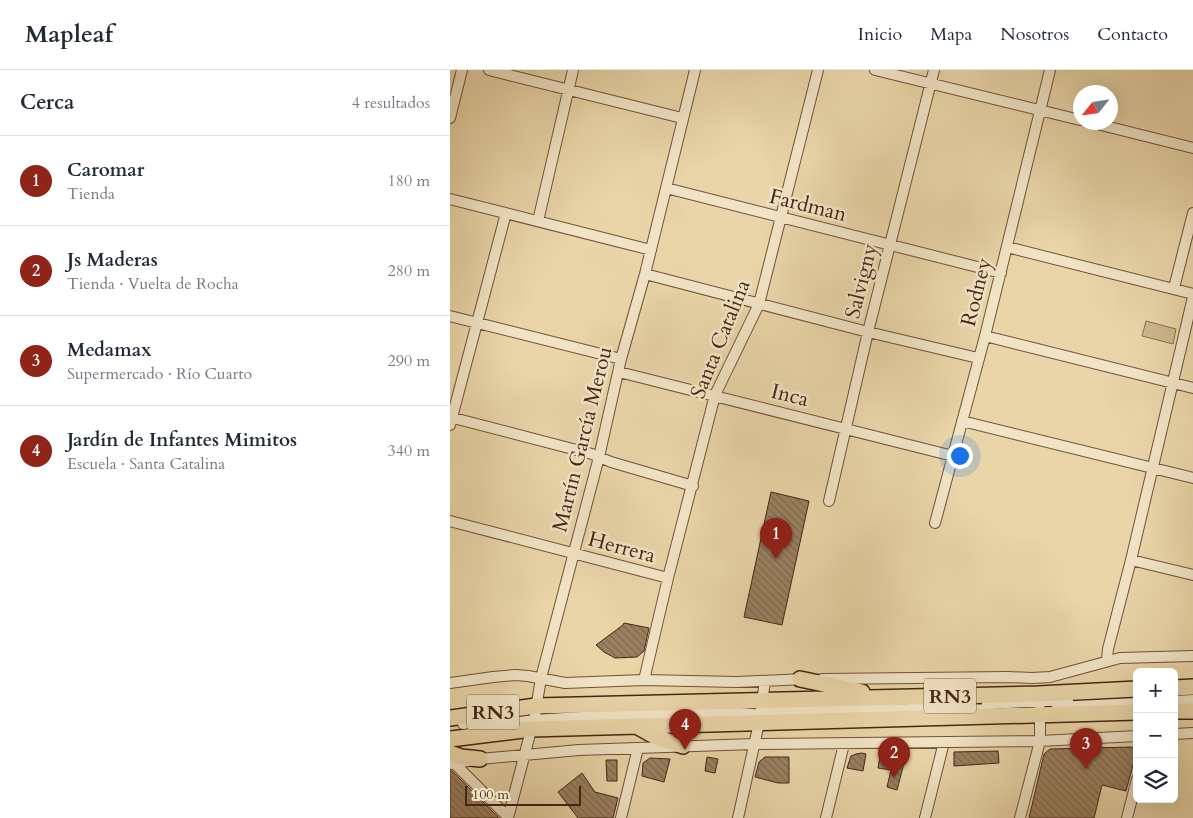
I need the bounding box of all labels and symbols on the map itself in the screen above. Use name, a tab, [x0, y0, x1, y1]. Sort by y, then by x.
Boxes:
north arrow	[1073, 85, 1118, 130]
street label: Fardman	[766, 182, 850, 229]
street label: Salvigny	[838, 241, 885, 322]
street label: Rodney	[954, 255, 999, 329]
street label: Santa Catalina	[683, 275, 758, 403]
street label: Martín García Merou	[545, 343, 620, 535]
street label: Inca	[768, 377, 812, 414]
your location	[947, 443, 973, 469]
pin: 1	[760, 518, 792, 559]
street label: Herrera	[585, 525, 659, 570]
road number: RN3	[924, 678, 976, 714]
road number: RN3	[467, 694, 519, 730]
pin: 4	[669, 709, 701, 750]
pin: 3	[1070, 728, 1102, 769]
pin: 2	[878, 737, 910, 778]
scale bar	[465, 783, 581, 806]

